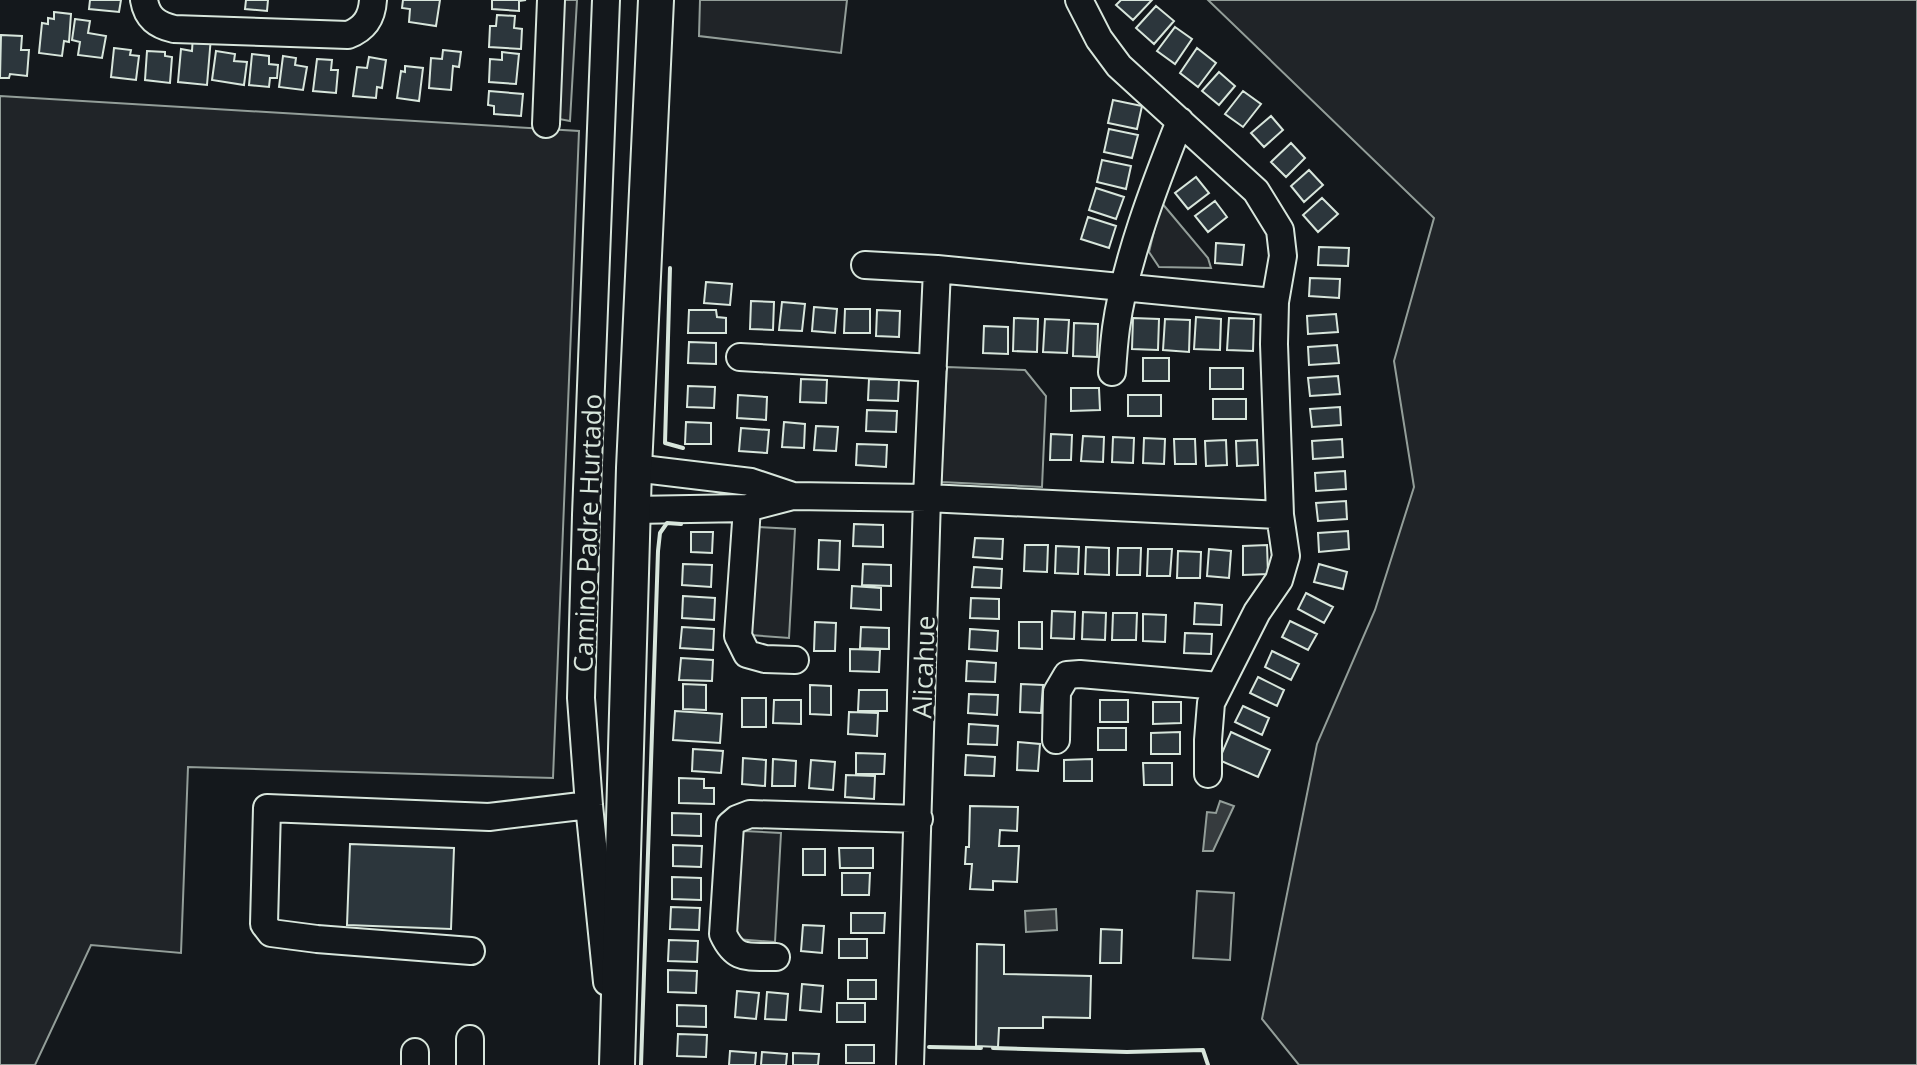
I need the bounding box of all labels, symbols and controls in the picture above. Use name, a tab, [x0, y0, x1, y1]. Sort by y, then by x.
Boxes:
street label: Camino Padre Hurtado	[564, 393, 610, 673]
street label: Alicahue	[903, 615, 943, 719]

